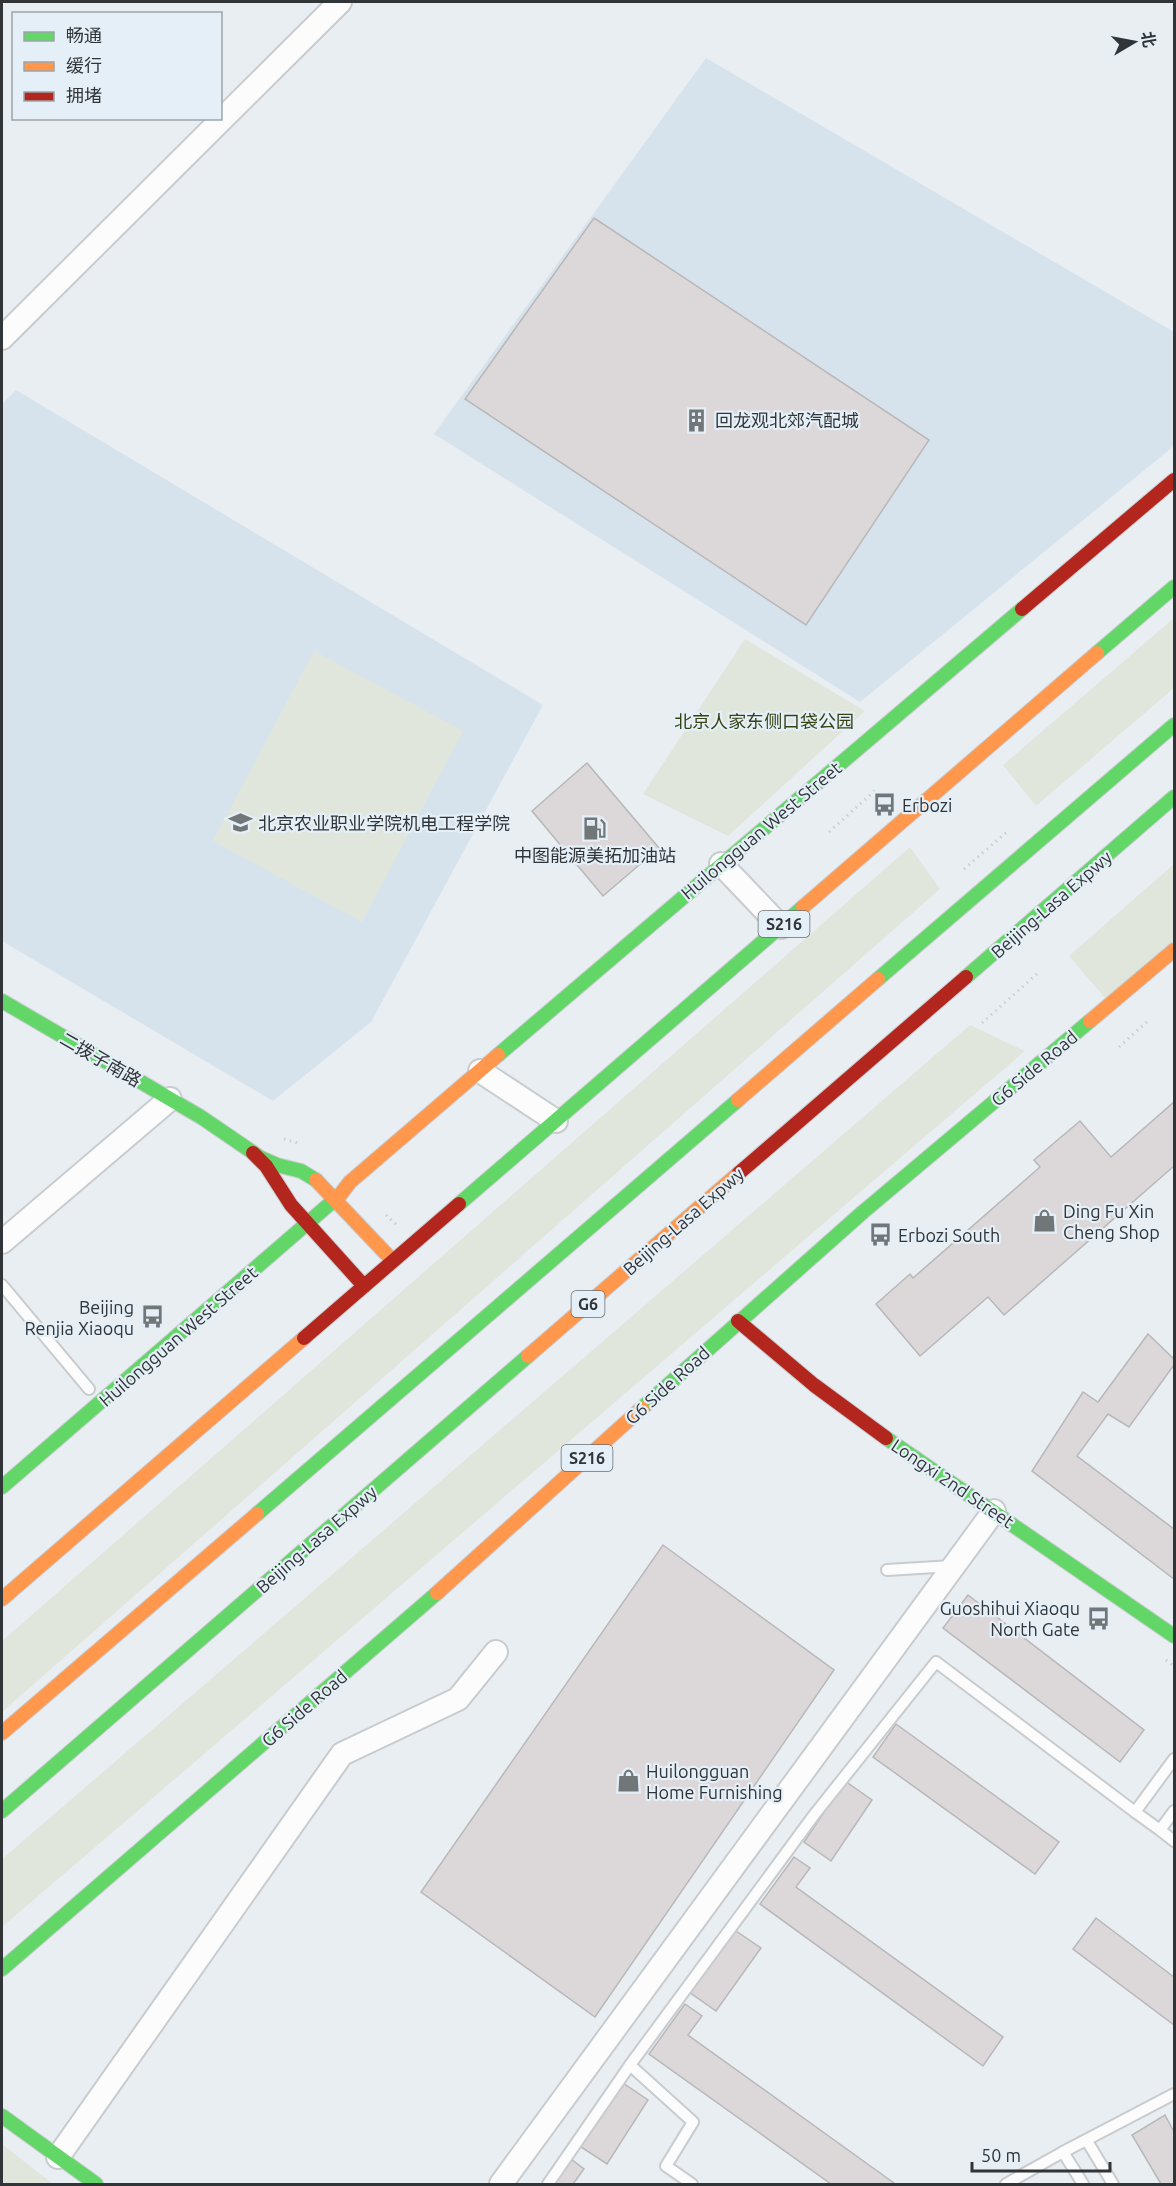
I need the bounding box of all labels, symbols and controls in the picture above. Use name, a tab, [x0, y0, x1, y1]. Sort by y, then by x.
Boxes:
legend	[12, 12, 222, 120]
north arrow	[1104, 12, 1164, 72]
text: 畅通	[66, 25, 102, 45]
text: 北	[1139, 30, 1159, 49]
text: 缓行	[66, 55, 102, 75]
text: 拥堵	[66, 85, 102, 105]
building icon: 回龙观北郊汽配城	[684, 407, 710, 433]
place label: 回龙观北郊汽配城	[715, 410, 859, 430]
park label: 北京人家东侧口袋公园	[674, 711, 854, 731]
street label: Huilongguan West Street	[677, 757, 845, 903]
bus stop icon: Erbozi	[871, 792, 897, 818]
place label: Erbozi	[902, 795, 952, 815]
school or university icon: 北京农业职业学院机电工程学院	[227, 810, 253, 836]
place label: 北京农业职业学院机电工程学院	[258, 813, 510, 833]
fuel station icon: 中图能源美拓加油站	[582, 816, 608, 842]
place label: 中图能源美拓加油站	[514, 845, 676, 865]
street label: Beijing-Lasa Expwy	[987, 846, 1115, 962]
road number: S216	[758, 911, 810, 937]
street label: G6 Side Road	[987, 1026, 1081, 1110]
street label: 二拨子南路	[57, 1028, 145, 1090]
street label: Beijing-Lasa Expwy	[619, 1163, 747, 1279]
place label: Ding Fu Xin Cheng Shop	[1063, 1201, 1160, 1242]
shop icon: Ding Fu Xin Cheng Shop	[1032, 1208, 1058, 1234]
bus stop icon: Erbozi South	[867, 1222, 893, 1248]
place label: Erbozi South	[898, 1225, 1000, 1245]
street label: Huilongguan West Street	[95, 1262, 261, 1410]
road number: G6	[572, 1291, 604, 1317]
place label: Beijing Renjia Xiaoqu	[24, 1297, 134, 1338]
bus stop icon: Beijing Renjia Xiaoqu	[139, 1304, 165, 1330]
street label: G6 Side Road	[621, 1342, 713, 1428]
street label: Longxi 2nd Street	[888, 1435, 1018, 1531]
road number: S216	[562, 1445, 612, 1471]
street label: Beijing-Lasa Expwy	[252, 1481, 380, 1597]
place label: Guoshihui Xiaoqu North Gate	[940, 1598, 1080, 1639]
bus stop icon: Guoshihui Xiaoqu North Gate	[1085, 1605, 1111, 1631]
street label: G6 Side Road	[257, 1666, 351, 1750]
place label: Huilongguan Home Furnishing	[646, 1761, 783, 1802]
shop icon: Huilongguan Home Furnishing	[615, 1768, 641, 1794]
scale bar	[972, 2135, 1110, 2173]
text: 50 m	[981, 2145, 1021, 2165]

